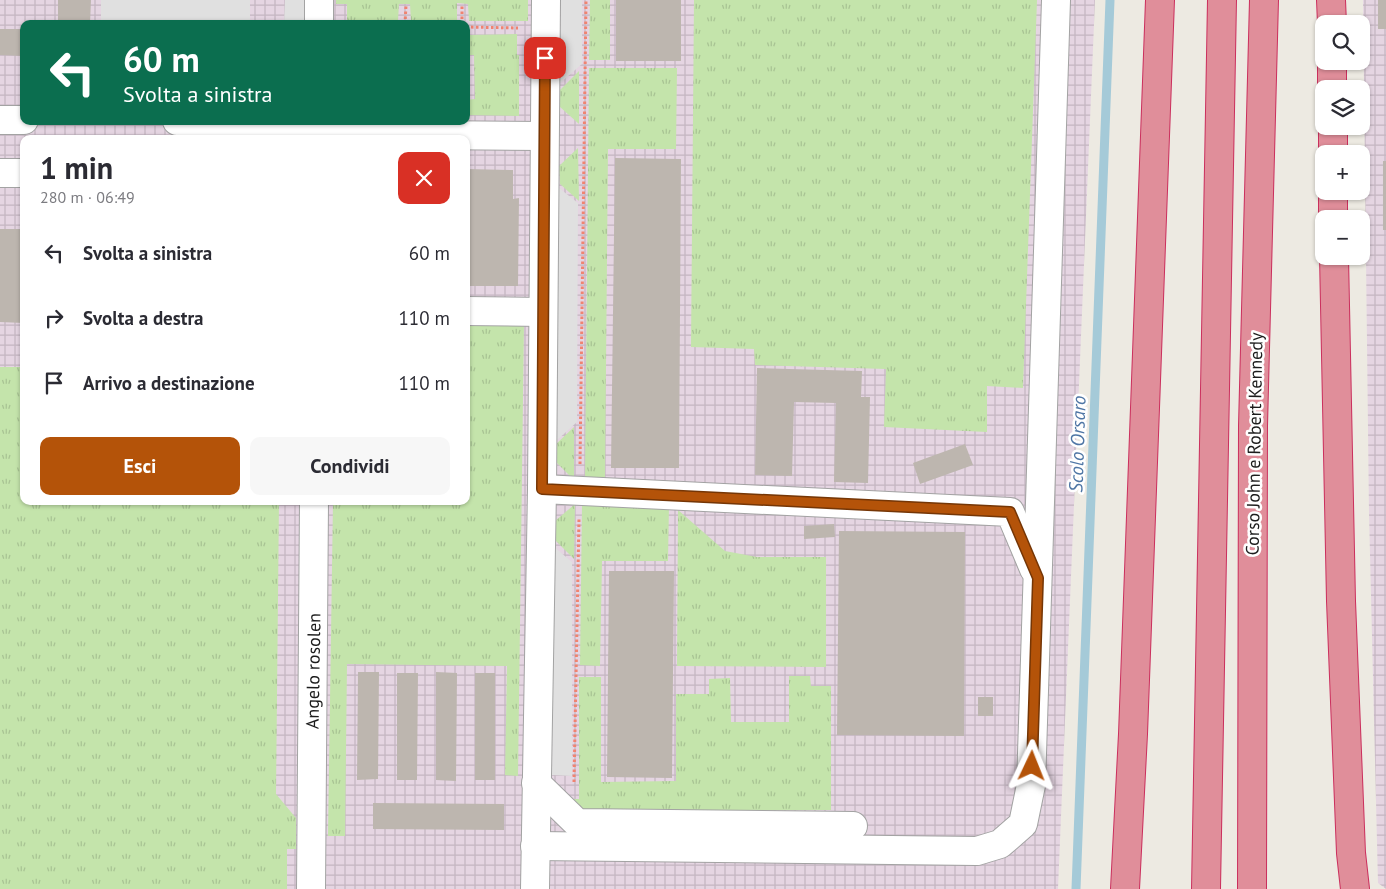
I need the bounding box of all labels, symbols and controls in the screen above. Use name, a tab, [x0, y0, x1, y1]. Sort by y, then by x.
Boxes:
map controls	[1315, 15, 1370, 265]
button: search	[1315, 15, 1370, 70]
text: 60 m	[123, 36, 200, 82]
pin	[524, 37, 566, 79]
icon: left	[40, 40, 105, 105]
icon: arrive	[531, 44, 559, 72]
text: Svolta a sinistra	[123, 80, 273, 108]
button: layers	[1315, 80, 1370, 135]
button: +	[1315, 145, 1370, 200]
text: 1 min	[40, 148, 113, 187]
button: close	[398, 152, 450, 204]
text: 280 m · 06:49	[40, 187, 135, 207]
button: −	[1315, 210, 1370, 265]
icon: left	[40, 239, 68, 267]
text: Svolta a sinistra	[83, 241, 212, 265]
text: 60 m	[409, 241, 450, 265]
icon: right	[40, 304, 68, 332]
text: Svolta a destra	[83, 306, 204, 330]
text: 110 m	[398, 306, 450, 330]
street label: Corso John e Robert Kennedy	[1241, 332, 1267, 556]
icon: arrive	[40, 369, 68, 397]
text: Arrivo a destinazione	[83, 371, 255, 395]
text: 110 m	[398, 371, 450, 395]
water label: Scolo Orsaro	[1063, 395, 1091, 493]
button: Esci	[40, 437, 240, 495]
button: Condividi	[250, 437, 450, 495]
street label: Angelo rosolen	[300, 613, 326, 729]
position arrow	[1005, 739, 1057, 791]

